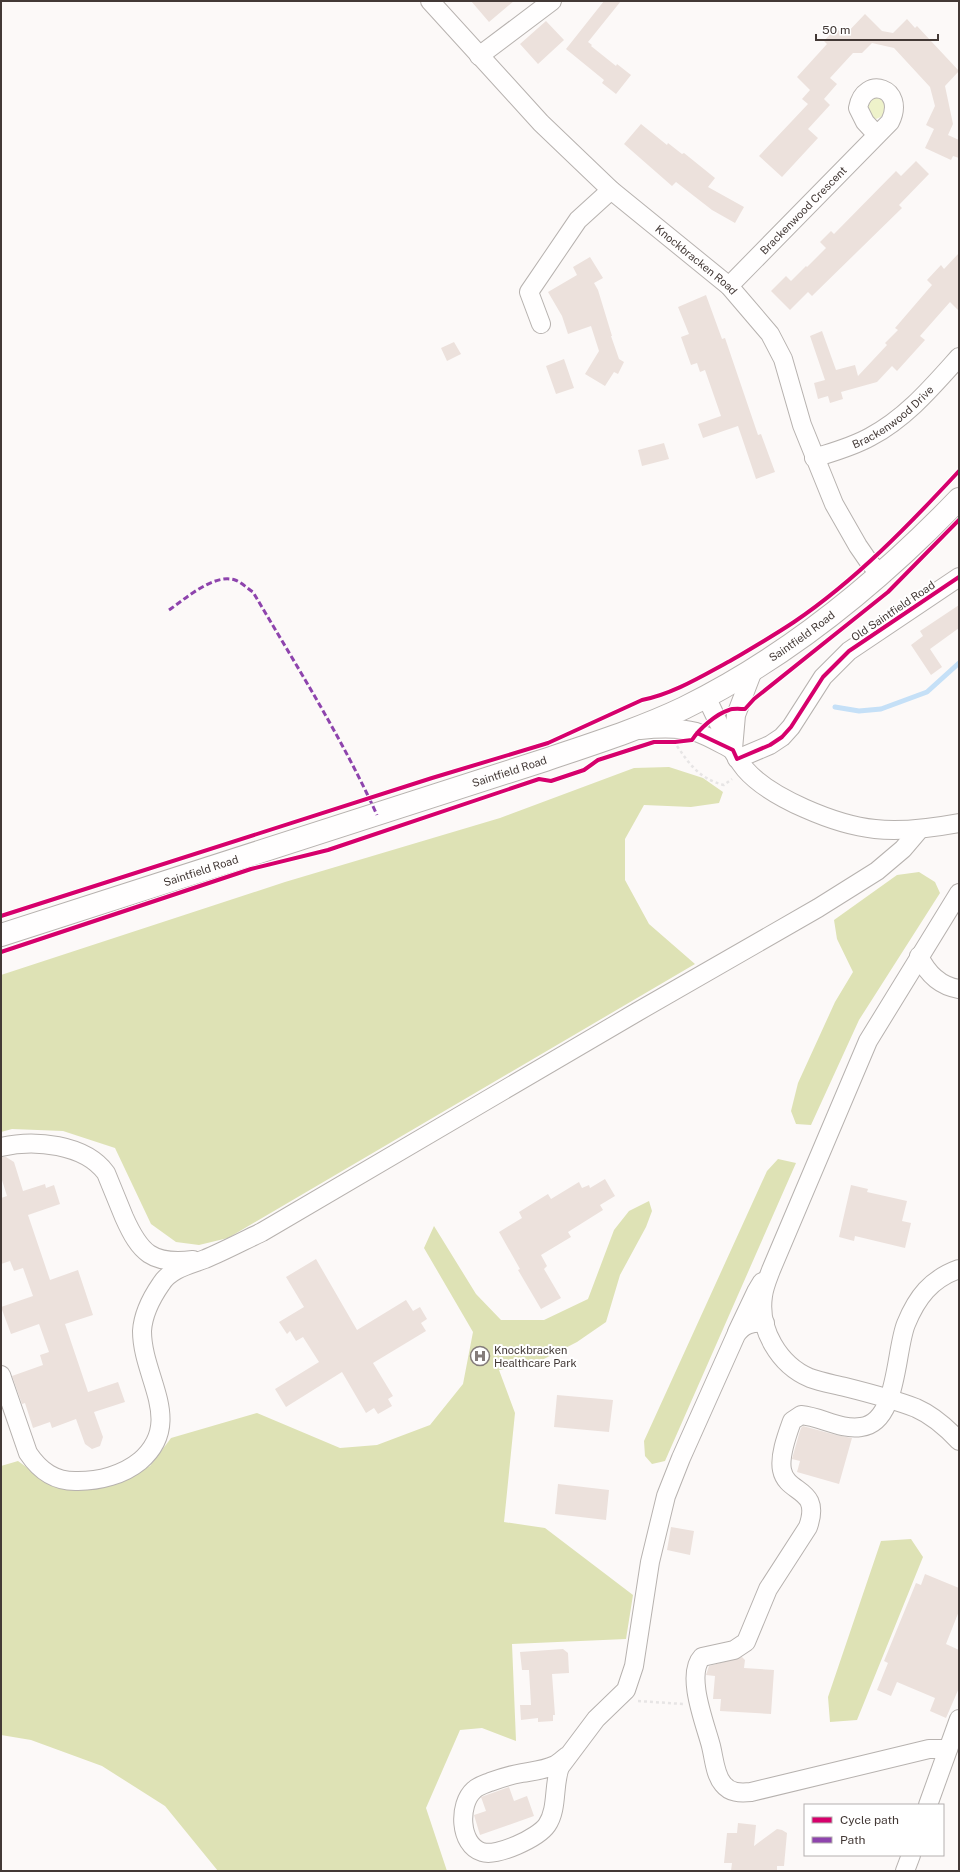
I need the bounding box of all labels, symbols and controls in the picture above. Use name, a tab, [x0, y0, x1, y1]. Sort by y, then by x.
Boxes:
scale bar	[816, 16, 938, 42]
text: 50 m	[822, 23, 850, 37]
street label: Brackenwood Crescent	[758, 164, 849, 257]
street label: Knockbracken Road	[653, 223, 739, 297]
street label: Brackenwood Drive	[850, 383, 936, 451]
street label: Old Saintfield Road	[849, 579, 937, 643]
street label: Saintfield Road	[767, 609, 837, 664]
street label: Saintfield Road	[470, 754, 548, 789]
street label: Saintfield Road	[162, 853, 240, 888]
place label: Knockbracken Healthcare Park	[494, 1344, 577, 1369]
hospital icon: Knockbracken Healthcare Park	[469, 1345, 491, 1367]
legend	[804, 1804, 944, 1856]
text: Cycle path	[840, 1813, 899, 1827]
text: Path	[840, 1833, 866, 1847]

